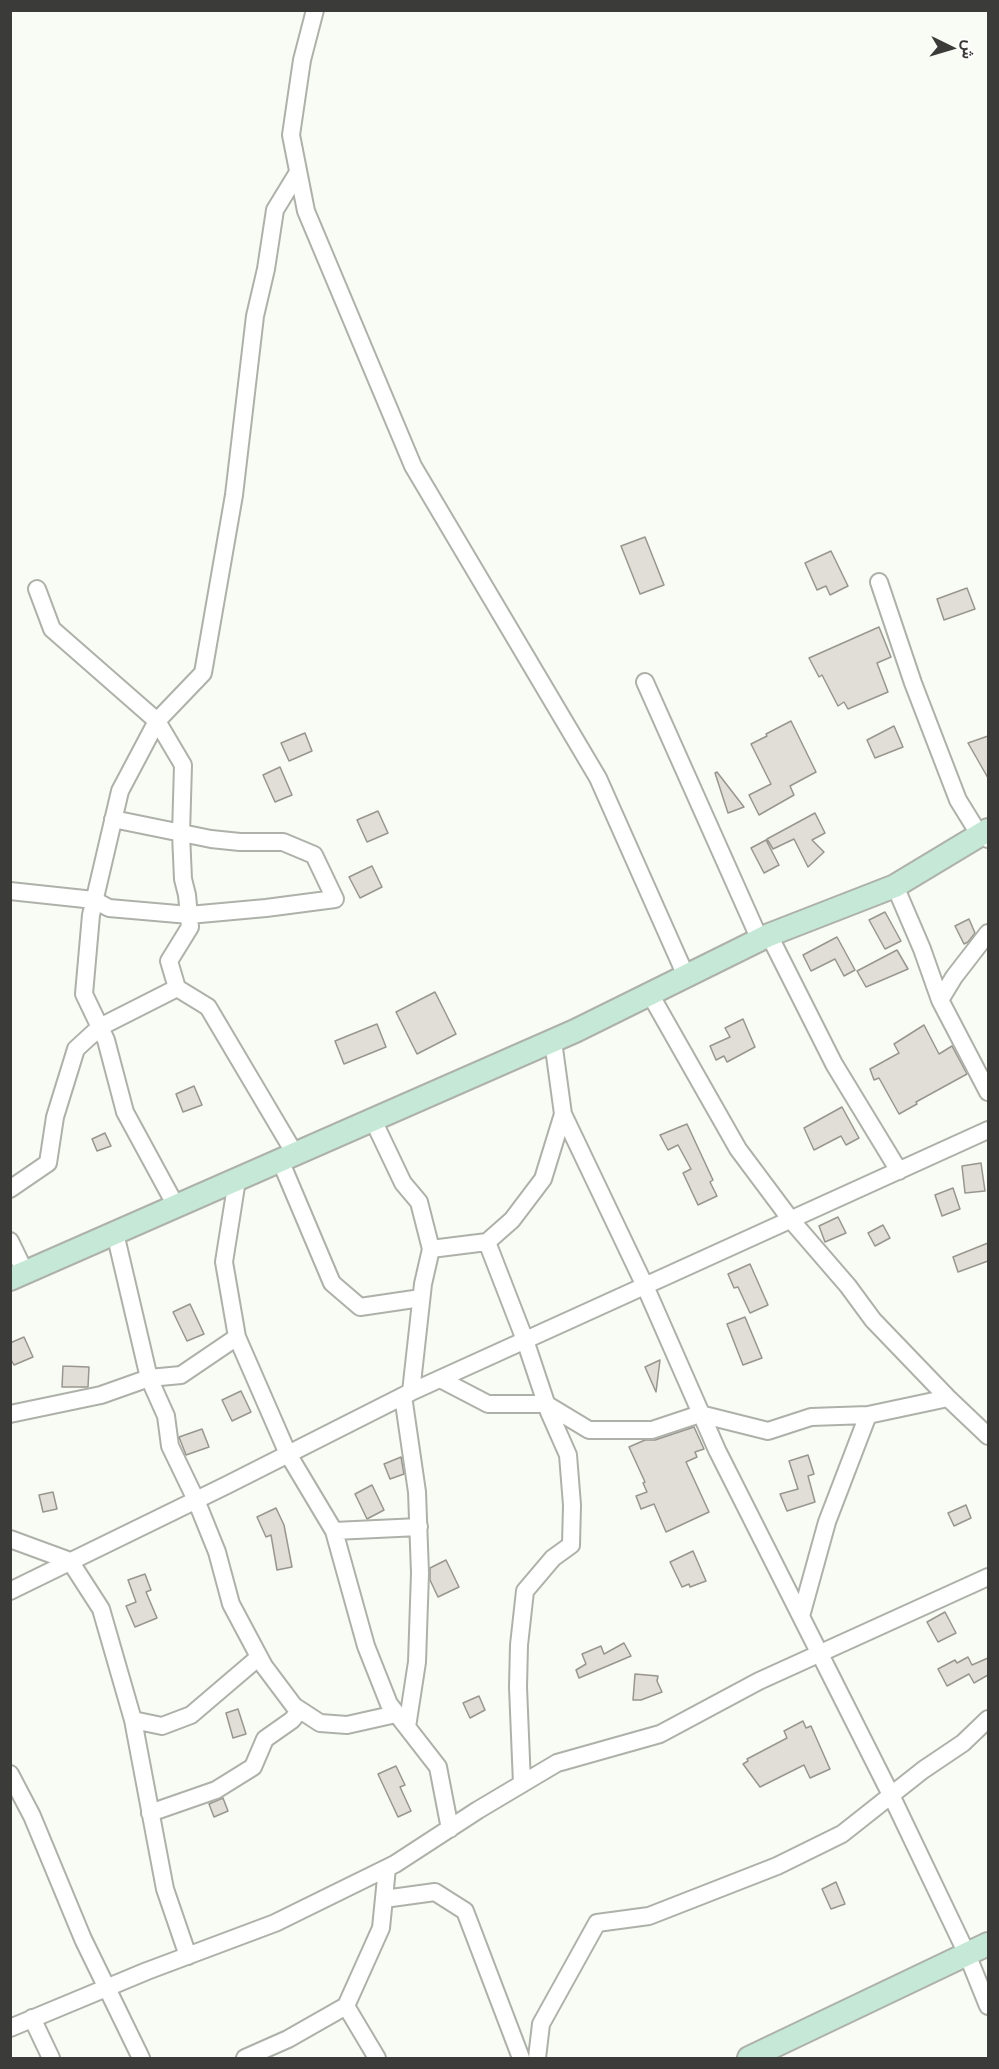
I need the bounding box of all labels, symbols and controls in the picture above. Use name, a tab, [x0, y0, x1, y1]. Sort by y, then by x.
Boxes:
north arrow	[921, 18, 981, 78]
text: ش	[959, 39, 980, 60]

